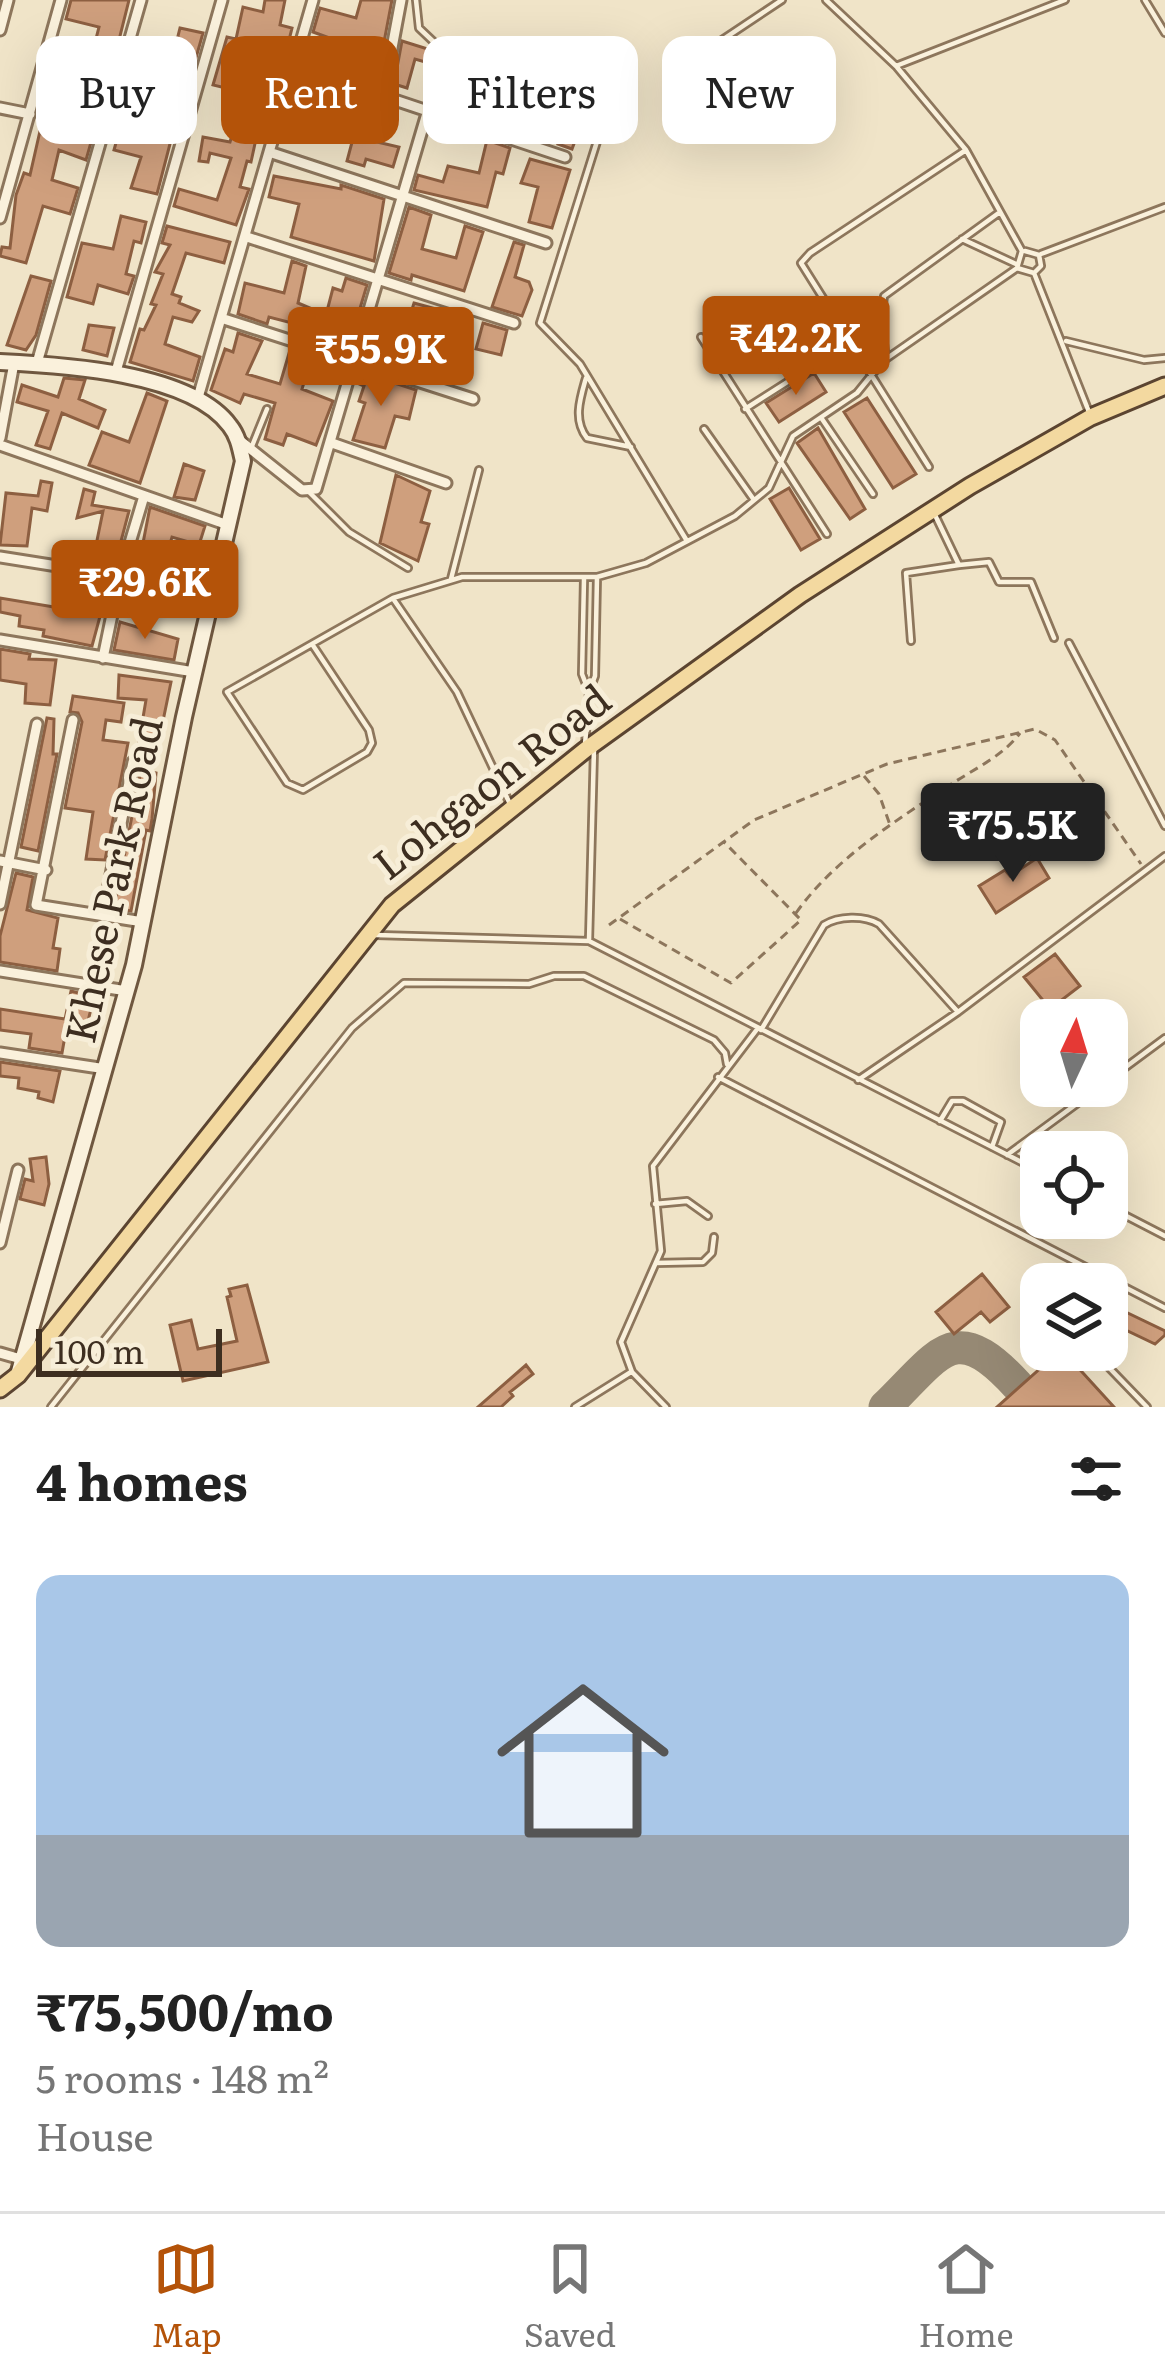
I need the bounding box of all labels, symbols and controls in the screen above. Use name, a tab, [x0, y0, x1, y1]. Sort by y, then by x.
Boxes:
chip: Buy	[36, 36, 197, 144]
chip: Rent	[221, 36, 399, 144]
chip: Filters	[423, 36, 638, 144]
chip: New	[662, 36, 836, 144]
pin: ₹42.2K	[698, 296, 894, 398]
text: ₹42.2K	[730, 306, 862, 364]
pin: ₹55.9K	[283, 307, 479, 409]
text: ₹55.9K	[315, 317, 447, 375]
pin: ₹29.6K	[47, 540, 243, 642]
text: ₹29.6K	[78, 550, 212, 608]
street label: Lohgaon Road	[358, 667, 622, 892]
street label: Khese Park Road	[46, 711, 176, 1048]
pin: ₹75.5K	[915, 783, 1111, 885]
text: ₹75.5K	[948, 793, 1078, 851]
north arrow	[1020, 999, 1128, 1107]
map controls	[1020, 999, 1128, 1371]
button: locate	[1020, 1131, 1128, 1239]
button: layers	[1020, 1263, 1128, 1371]
scale bar	[36, 1323, 222, 1376]
text: 100 m	[54, 1325, 144, 1374]
text: 4 homes	[36, 1441, 248, 1517]
icon: filters	[1063, 1446, 1129, 1512]
icon: home	[475, 1653, 691, 1869]
text: ₹75,500/mo	[36, 1971, 334, 2047]
text: 5 rooms · 148 m²	[36, 2047, 329, 2105]
text: House	[36, 2105, 154, 2163]
tab: Map	[151, 2236, 222, 2357]
tab: Saved	[524, 2236, 616, 2357]
tab: Home	[918, 2236, 1014, 2357]

